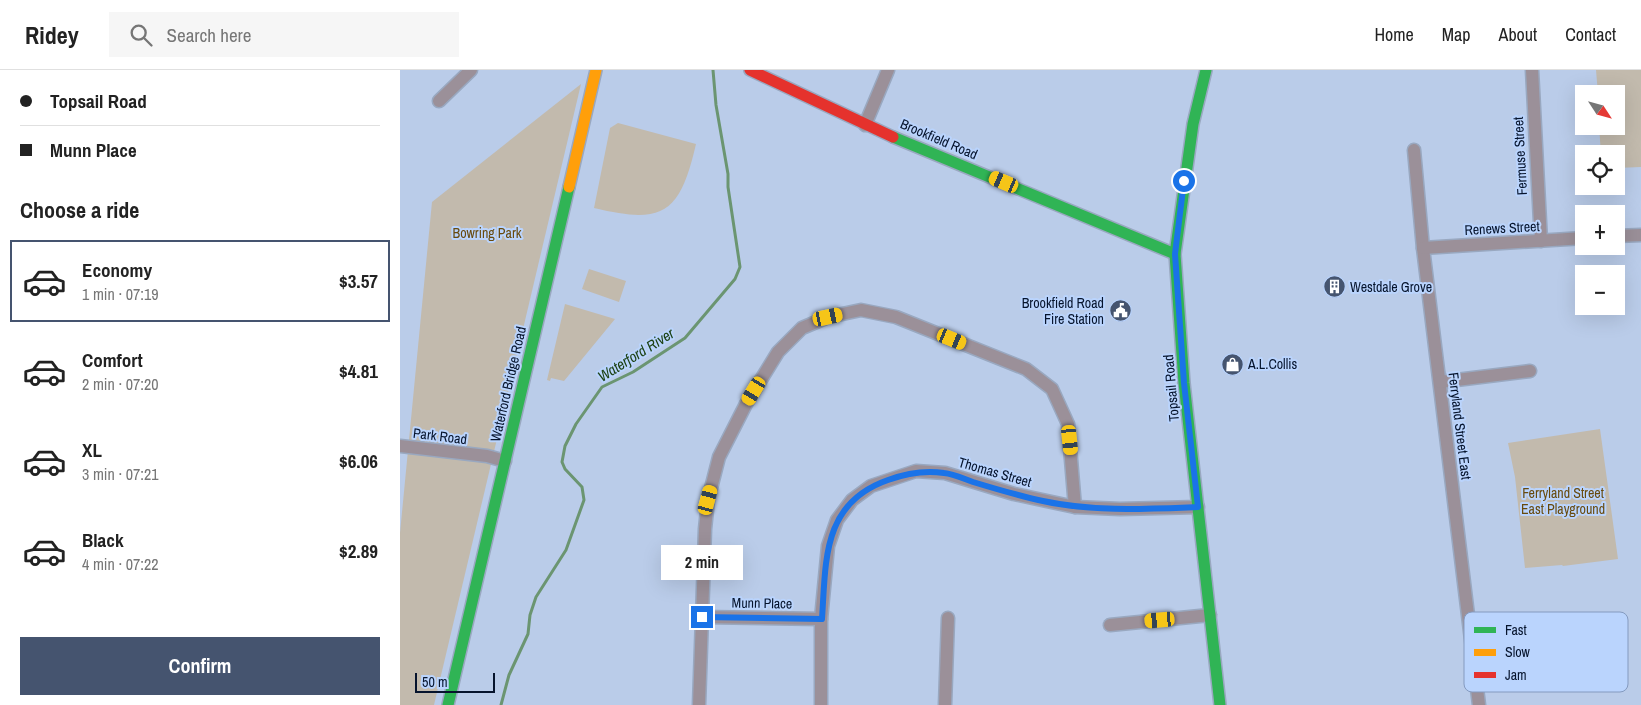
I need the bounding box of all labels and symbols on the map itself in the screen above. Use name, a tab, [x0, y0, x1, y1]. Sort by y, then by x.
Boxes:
north arrow	[1575, 85, 1625, 135]
street label: Brookfield Road	[898, 115, 980, 163]
street label: Fermuse Street	[1509, 116, 1531, 196]
car	[987, 169, 1020, 195]
route start	[1173, 170, 1195, 192]
street label: Renews Street	[1464, 217, 1540, 239]
park label: Bowring Park	[453, 224, 522, 242]
building icon: Westdale Grove	[1322, 275, 1346, 299]
place label: Westdale Grove	[1350, 278, 1432, 296]
place label: Brookfield Road Fire Station	[1022, 294, 1104, 328]
public building icon: Brookfield Road Fire Station	[1108, 299, 1132, 323]
car	[811, 307, 844, 327]
water label: Waterford River	[593, 322, 679, 386]
street label: Waterford Bridge Road	[486, 325, 530, 443]
car	[935, 326, 968, 352]
shop icon: A.L.Collis	[1220, 352, 1244, 376]
street label: Topsail Road	[1159, 354, 1183, 422]
place label: A.L.Collis	[1247, 355, 1297, 373]
street label: Ferryland Street East	[1444, 371, 1476, 481]
car	[739, 374, 768, 408]
street label: Park Road	[412, 424, 468, 448]
car	[1060, 424, 1079, 456]
street label: Thomas Street	[956, 453, 1034, 491]
car	[696, 484, 719, 516]
park label: Ferryland Street East Playground	[1521, 484, 1605, 518]
callout: 2 min	[661, 544, 743, 580]
street label: Munn Place	[732, 593, 792, 613]
route end	[691, 606, 713, 628]
car	[1144, 611, 1175, 629]
legend	[1464, 612, 1628, 692]
text: Fast	[1505, 621, 1527, 639]
text: Slow	[1505, 643, 1531, 661]
text: Jam	[1505, 666, 1527, 684]
scale bar	[415, 670, 495, 693]

